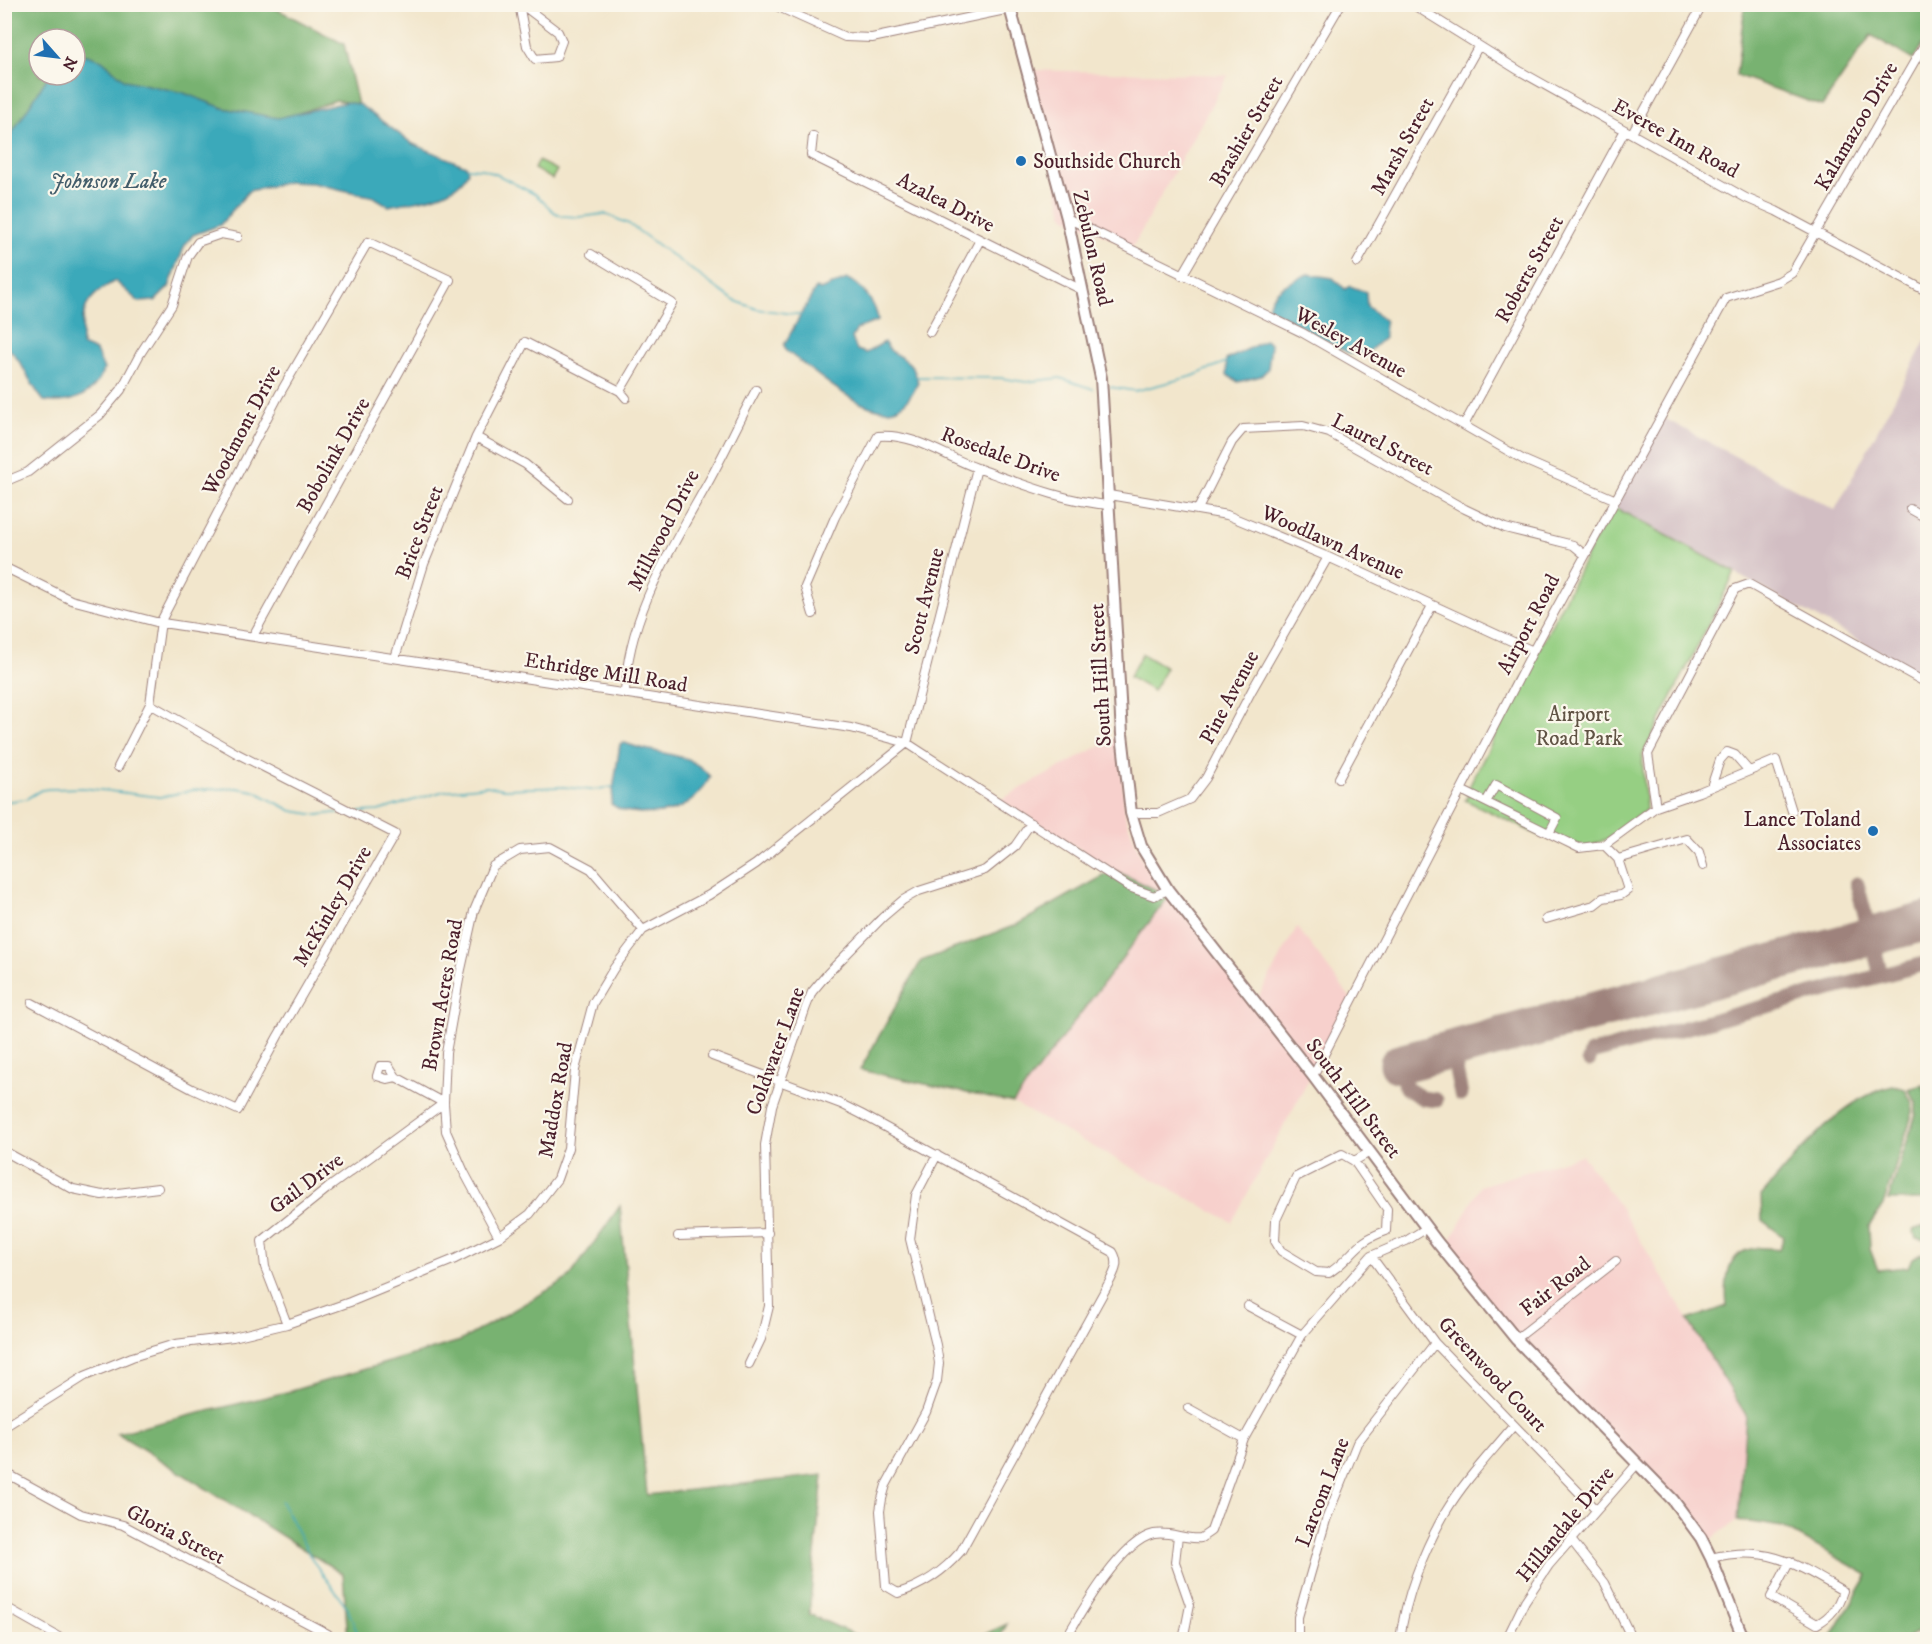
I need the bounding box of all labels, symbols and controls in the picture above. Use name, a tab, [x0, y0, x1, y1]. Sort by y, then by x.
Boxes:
north arrow	[27, 27, 87, 87]
text: N	[57, 53, 81, 74]
street label: Kalamazoo Drive	[1810, 57, 1904, 196]
street label: Brashier Street	[1205, 71, 1289, 192]
street label: Marsh Street	[1365, 93, 1441, 200]
street label: Everee Inn Road	[1608, 93, 1744, 185]
place label: Southside Church	[1033, 149, 1181, 175]
marker: Southside Church	[1014, 154, 1028, 168]
street label: Azalea Drive	[892, 167, 999, 239]
water label: Johnson Lake	[50, 168, 167, 195]
street label: Zebulon Road	[1066, 188, 1118, 309]
street label: Roberts Street	[1490, 211, 1570, 328]
street label: Wesley Avenue	[1289, 301, 1411, 384]
street label: Woodmont Drive	[196, 361, 287, 501]
street label: Bobolink Drive	[292, 393, 376, 518]
street label: Laurel Street	[1327, 408, 1438, 482]
street label: Rosedale Drive	[937, 421, 1064, 489]
street label: Millwood Drive	[622, 465, 706, 595]
street label: Brice Street	[390, 482, 450, 583]
street label: Woodlawn Avenue	[1256, 499, 1408, 586]
street label: Scott Avenue	[899, 545, 951, 657]
street label: Airport Road	[1492, 569, 1566, 679]
street label: South Hill Street	[1084, 602, 1118, 747]
street label: Pine Avenue	[1194, 646, 1266, 749]
street label: Ethridge Mill Road	[522, 647, 690, 699]
park label: Airport Road Park	[1535, 702, 1623, 752]
place label: Lance Toland Associates	[1743, 807, 1862, 857]
marker: Lance Toland Associates	[1866, 824, 1880, 838]
street label: McKinley Drive	[288, 841, 378, 972]
street label: Brown Acres Road	[417, 917, 469, 1073]
street label: Coldwater Lane	[741, 983, 811, 1119]
street label: South Hill Street	[1300, 1033, 1407, 1164]
street label: Maddox Road	[533, 1040, 579, 1160]
street label: Gail Drive	[264, 1147, 349, 1220]
street label: Fair Road	[1515, 1251, 1596, 1322]
street label: Greenwood Court	[1432, 1312, 1553, 1438]
street label: Larcom Lane	[1290, 1434, 1356, 1551]
street label: Hillandale Drive	[1511, 1461, 1620, 1588]
street label: Gloria Street	[122, 1499, 230, 1571]

